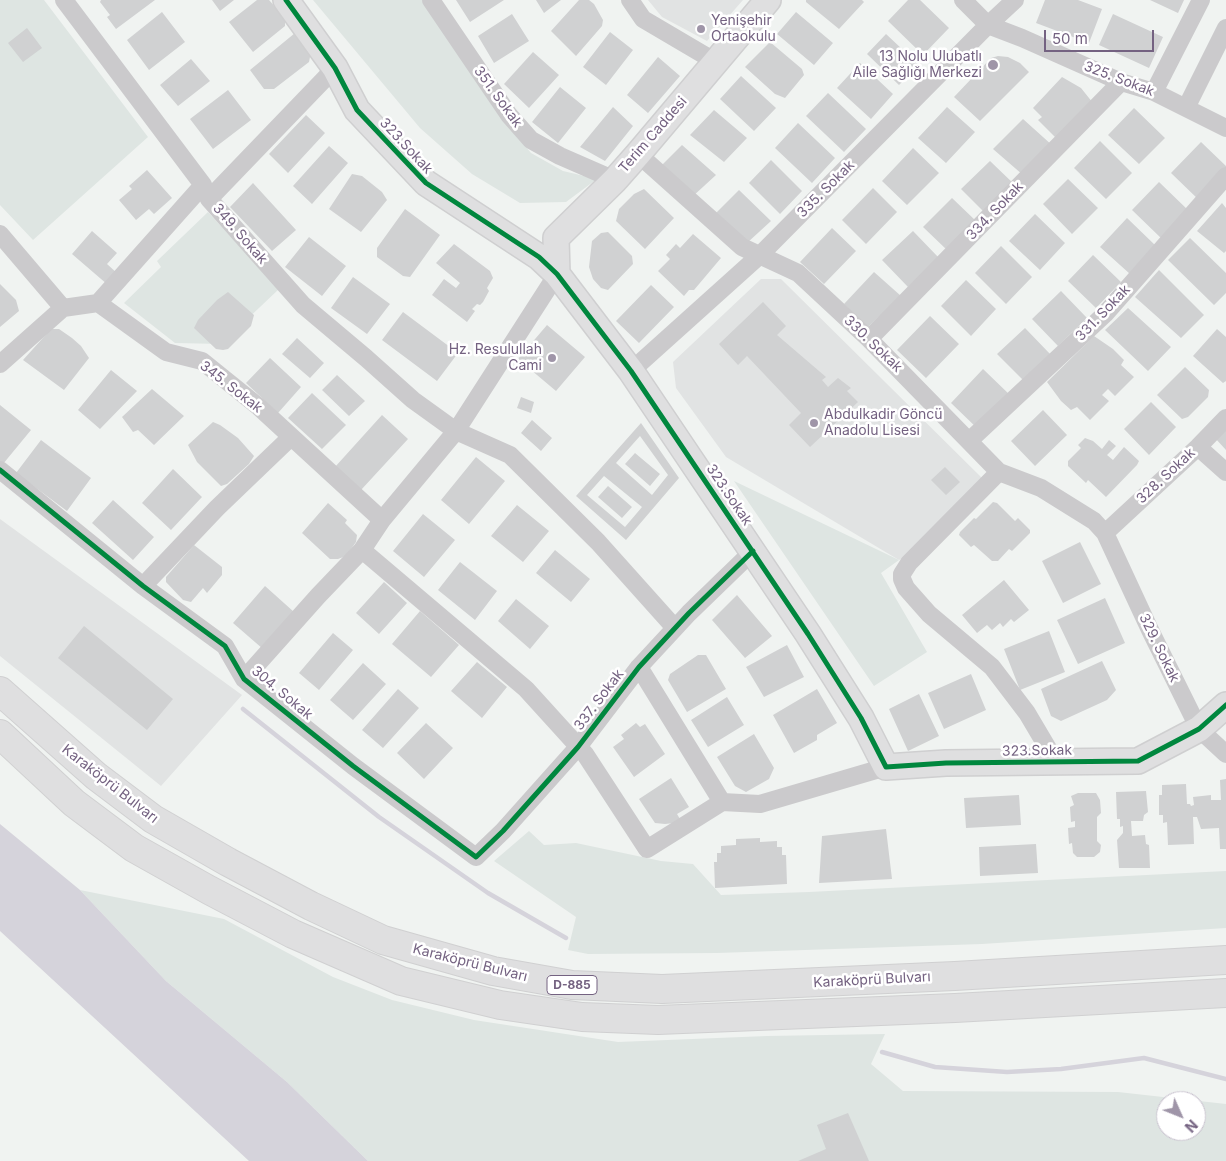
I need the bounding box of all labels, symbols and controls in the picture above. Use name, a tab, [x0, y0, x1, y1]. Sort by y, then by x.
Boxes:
place label: Yenişehir Ortaokulu	[711, 13, 776, 46]
scale bar	[1046, 20, 1156, 52]
marker: Yenişehir Ortaokulu	[695, 23, 707, 35]
text: 50 m	[1052, 29, 1088, 48]
place label: 13 Nolu Ulubatlı Aile Sağlığı Merkezi	[853, 49, 982, 82]
marker: 13 Nolu Ulubatlı Aile Sağlığı Merkezi	[986, 58, 1000, 72]
street label: 325. Sokak	[1081, 58, 1157, 100]
street label: 351. Sokak	[470, 63, 526, 131]
street label: Terim Caddesi	[615, 94, 691, 176]
street label: 323.Sokak	[376, 115, 436, 177]
street label: 335. Sokak	[794, 157, 858, 221]
street label: 334. Sokak	[963, 178, 1027, 244]
street label: 349. Sokak	[209, 200, 271, 268]
street label: 331. Sokak	[1072, 281, 1134, 345]
street label: 330. Sokak	[840, 312, 906, 376]
place label: Hz. Resulullah Cami	[449, 342, 542, 374]
marker: Hz. Resulullah Cami	[546, 352, 558, 364]
street label: 345. Sokak	[197, 357, 265, 417]
place label: Abdulkadir Göncü Anadolu Lisesi	[824, 407, 943, 440]
marker: Abdulkadir Göncü Anadolu Lisesi	[808, 417, 820, 429]
street label: 328. Sokak	[1133, 445, 1199, 507]
street label: 323.Sokak	[702, 461, 756, 529]
street label: 329. Sokak	[1135, 611, 1183, 685]
street label: 304. Sokak	[248, 663, 316, 723]
street label: 337. Sokak	[571, 666, 627, 734]
street label: Karaköprü Bulvarı	[58, 741, 162, 827]
street label: 323.Sokak	[1002, 742, 1072, 760]
street label: Karaköprü Bulvarı	[411, 941, 529, 985]
street label: Karaköprü Bulvarı	[813, 969, 931, 991]
road number: D-885	[547, 976, 597, 994]
north arrow	[1156, 1091, 1206, 1141]
text: N	[1182, 1116, 1201, 1136]

